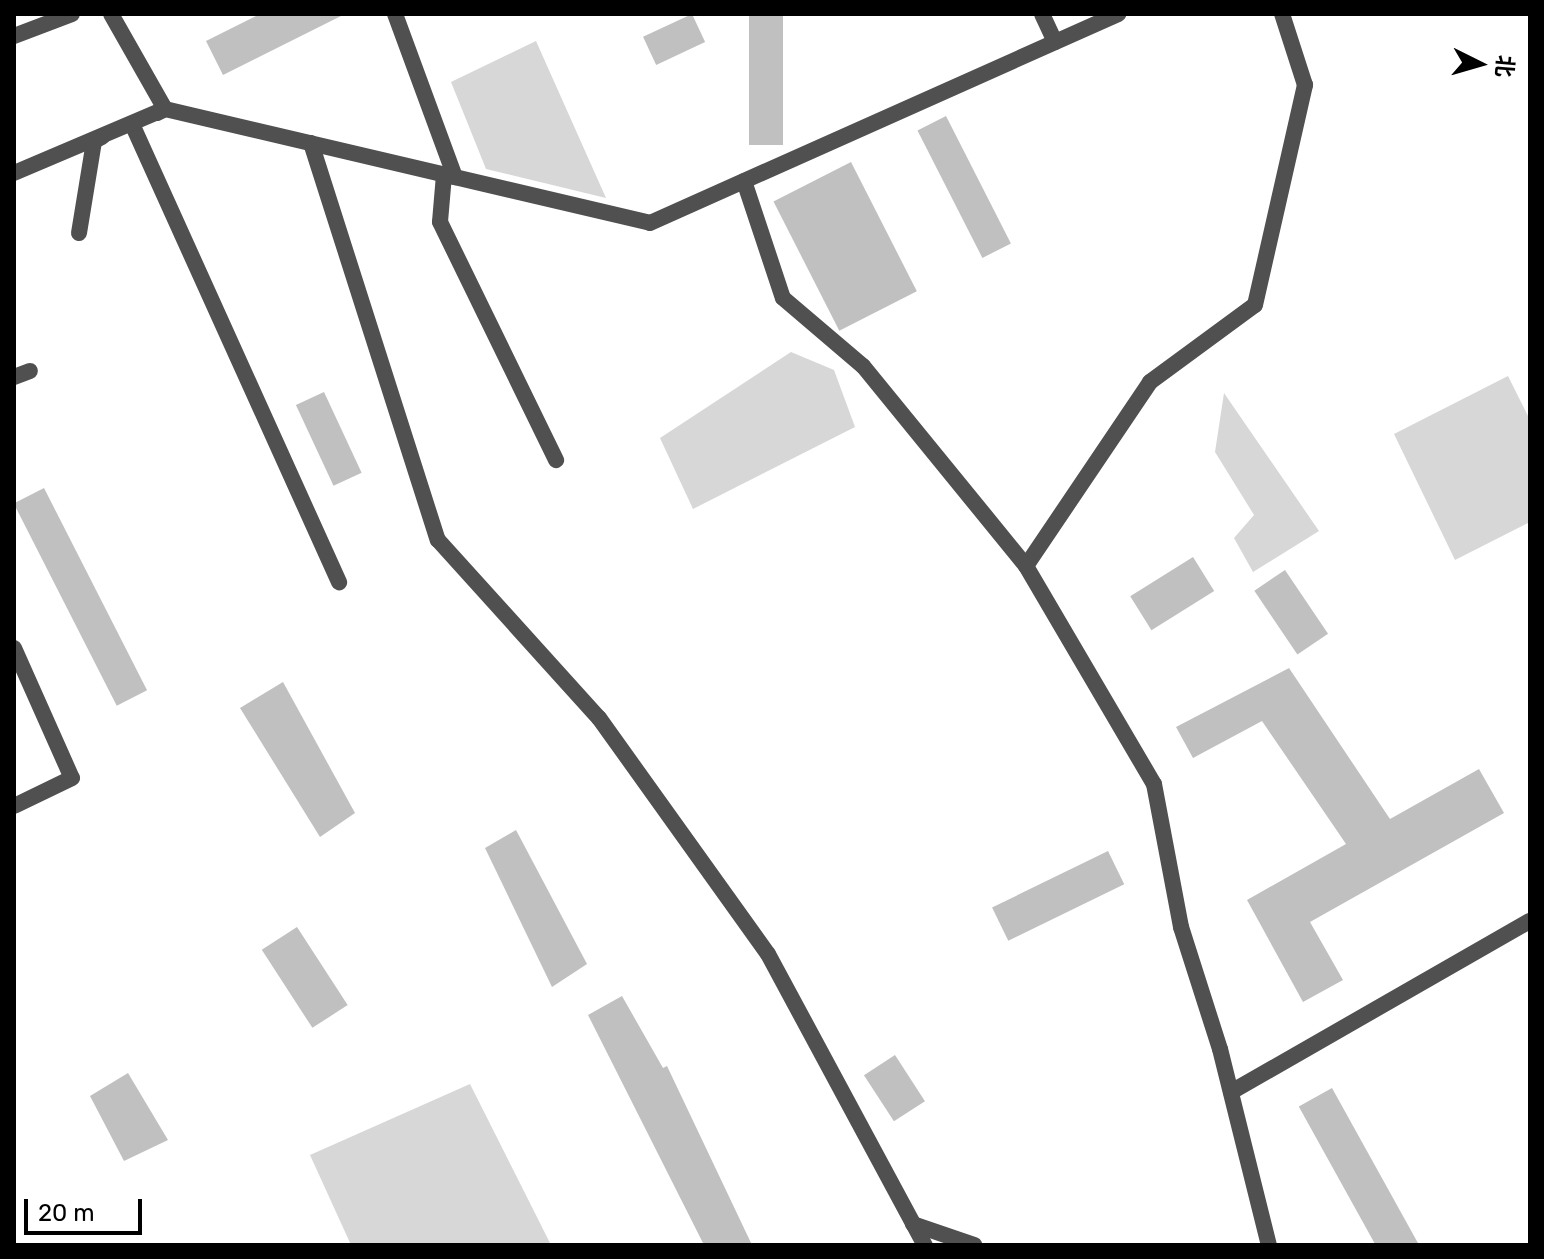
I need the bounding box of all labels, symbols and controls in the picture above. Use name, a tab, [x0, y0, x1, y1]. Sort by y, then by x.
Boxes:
north arrow	[1440, 24, 1520, 104]
text: 北	[1490, 54, 1519, 78]
scale bar	[28, 1183, 146, 1233]
text: 20 m	[38, 1199, 95, 1227]

